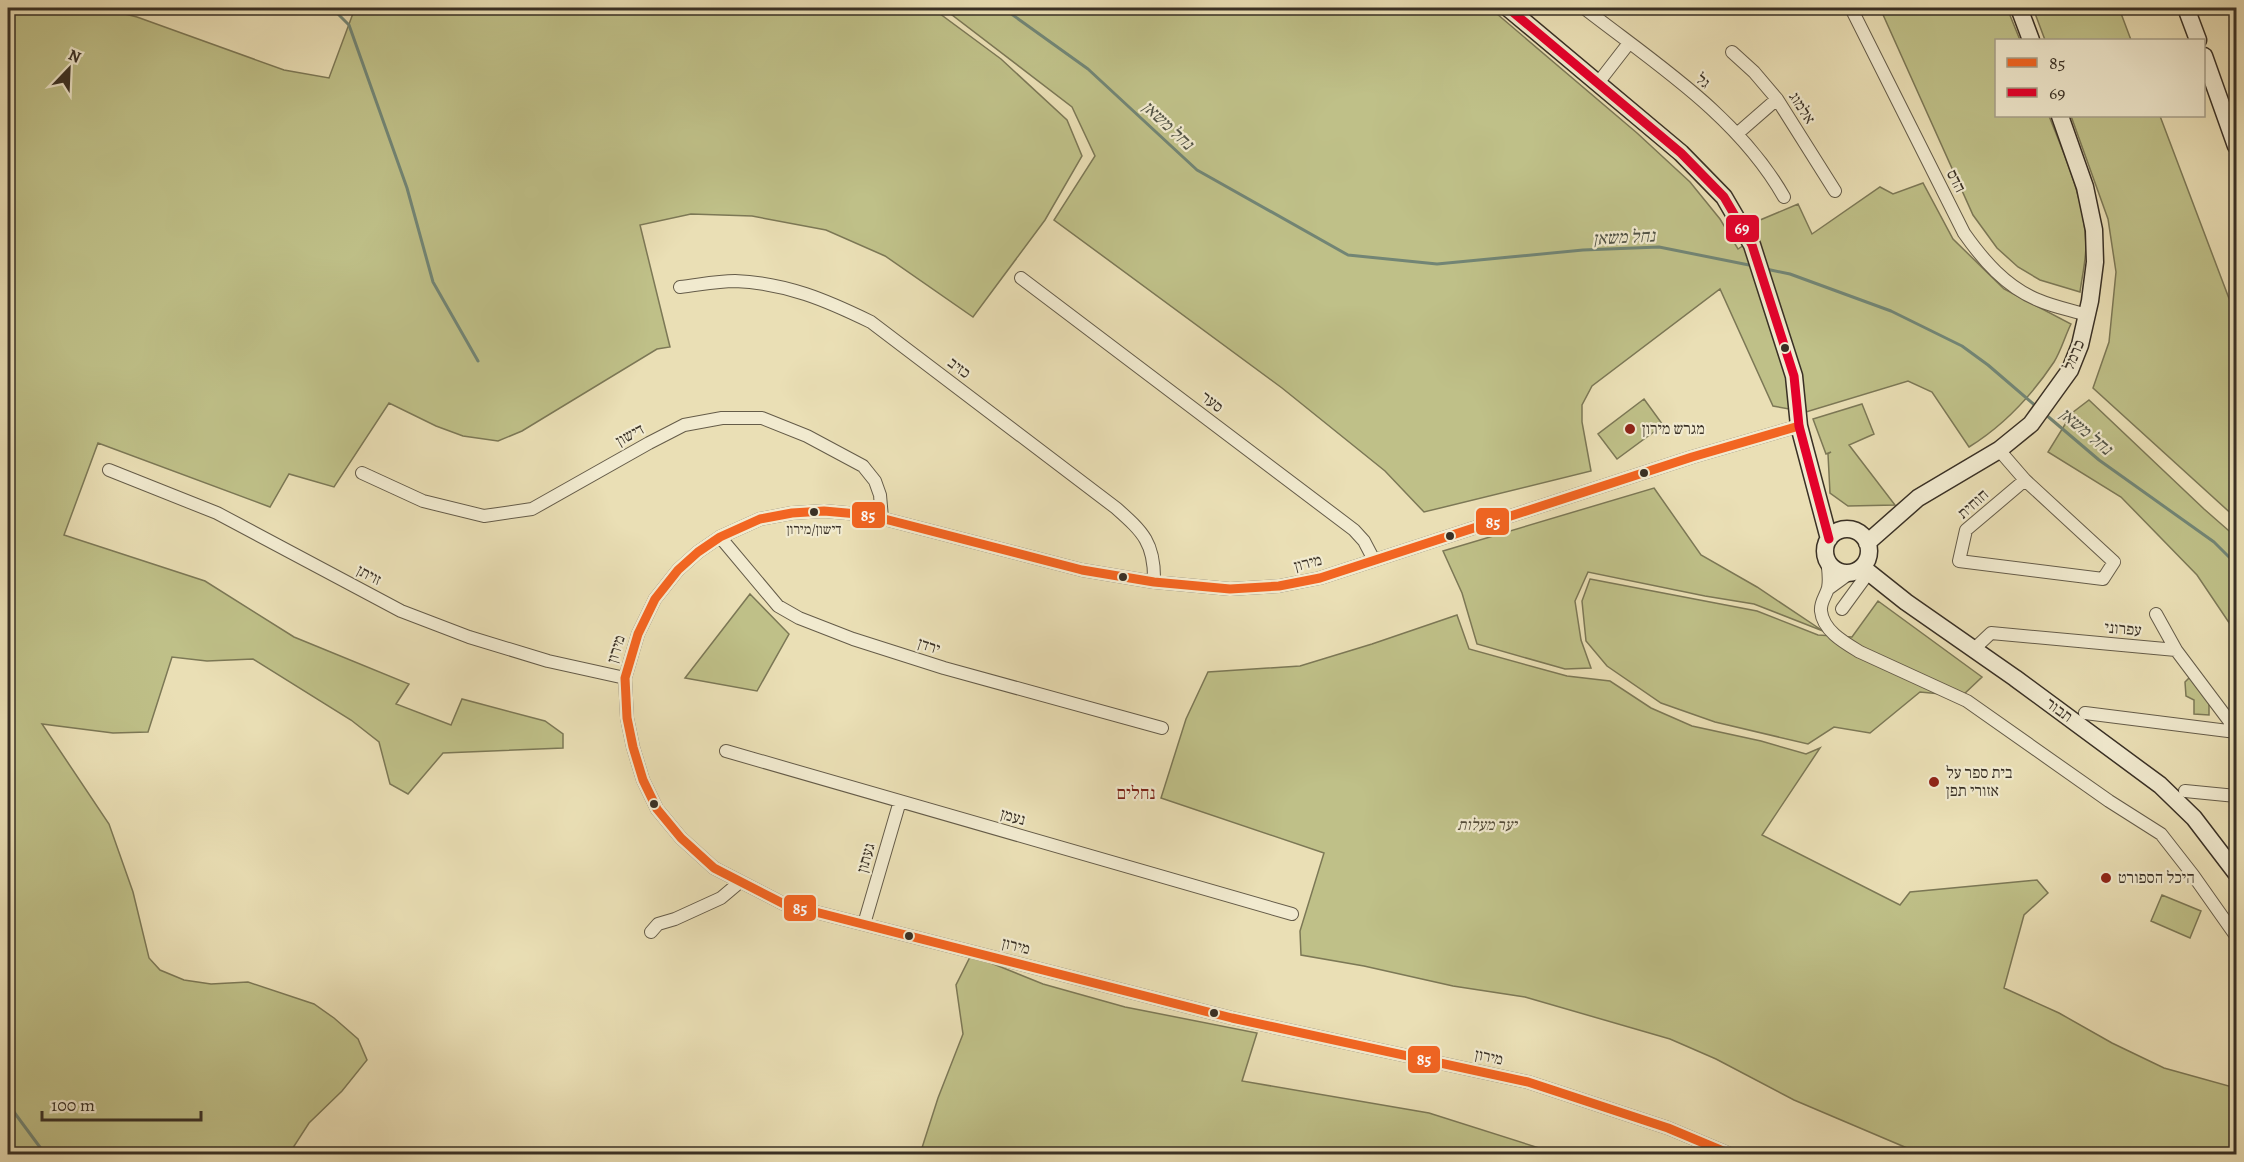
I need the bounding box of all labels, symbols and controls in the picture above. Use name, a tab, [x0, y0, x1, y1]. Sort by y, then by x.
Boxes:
north arrow	[39, 39, 99, 99]
legend	[1995, 39, 2205, 117]
text: N	[65, 44, 84, 69]
text: 85	[2049, 51, 2065, 75]
street label: גל	[1691, 68, 1715, 94]
text: 69	[2049, 81, 2066, 105]
street label: אלמוג	[1783, 88, 1821, 128]
water label: נחל משאן	[1137, 95, 1200, 156]
street label: הדס	[1941, 166, 1971, 196]
line badge: 69	[1725, 214, 1760, 243]
text: 69	[1735, 218, 1749, 240]
water label: נחל משאן	[1592, 223, 1658, 251]
street label: כרמל	[2058, 336, 2090, 374]
unlabelled marker	[1779, 342, 1791, 354]
street label: כזיב	[943, 352, 975, 384]
street label: סער	[1196, 386, 1228, 418]
water label: נחל משאן	[2055, 402, 2119, 461]
street label: דישון	[612, 418, 648, 452]
place label: מגרש מירון	[1642, 418, 1705, 440]
marker: מגרש מירון	[1623, 422, 1637, 436]
unlabelled marker	[1638, 467, 1650, 479]
street label: חוחית	[1953, 484, 1993, 524]
line badge: 85	[851, 501, 886, 529]
text: 85	[861, 505, 875, 527]
marker: דישון/מירון	[808, 506, 820, 518]
line badge: 85	[1475, 507, 1510, 536]
text: 85	[1486, 512, 1500, 534]
place label: דישון/מירון	[786, 520, 842, 539]
unlabelled marker	[1444, 530, 1456, 542]
street label: מירון	[1292, 549, 1324, 577]
street label: זויתן	[353, 559, 385, 591]
unlabelled marker	[1117, 571, 1129, 583]
street label: עפרוני	[2104, 616, 2143, 642]
street label: מירון	[601, 632, 631, 666]
street label: ירדן	[915, 632, 943, 660]
street label: תבור	[2041, 693, 2077, 727]
place label: בית ספר על אזורי תפן	[1946, 762, 2013, 802]
marker: בית ספר על אזורי תפן	[1927, 775, 1941, 789]
district label: נחלים	[1116, 781, 1156, 805]
unlabelled marker	[648, 798, 660, 810]
street label: נעמן	[998, 803, 1028, 831]
park label: יער מעלות	[1457, 814, 1518, 836]
street label: געתון	[851, 840, 881, 876]
place label: היכל הספורט	[2118, 867, 2195, 889]
marker: היכל הספורט	[2099, 871, 2113, 885]
line badge: 85	[783, 894, 817, 922]
text: 85	[793, 898, 807, 920]
unlabelled marker	[903, 930, 915, 942]
street label: מירון	[1000, 932, 1032, 960]
unlabelled marker	[1208, 1007, 1220, 1019]
street label: מירון	[1473, 1043, 1505, 1071]
line badge: 85	[1407, 1045, 1441, 1074]
text: 85	[1417, 1049, 1431, 1071]
scale bar	[42, 1084, 201, 1122]
text: 100 m	[51, 1093, 95, 1117]

